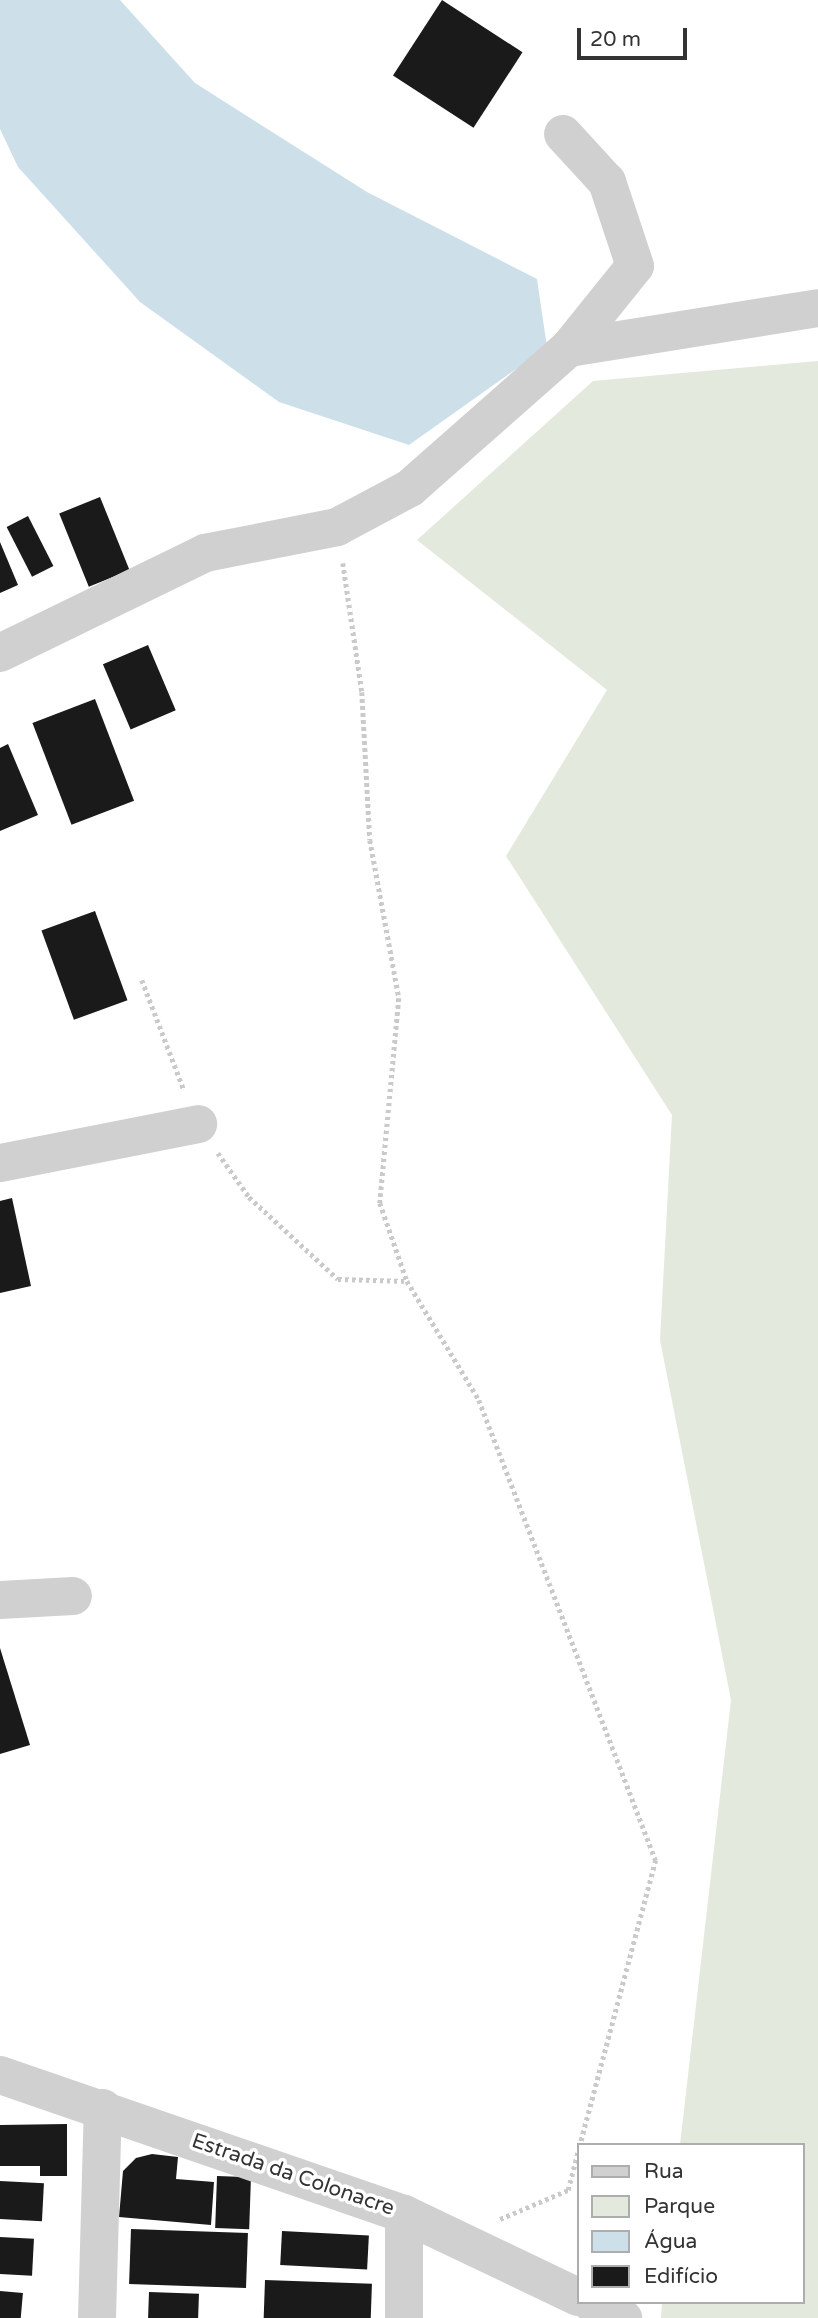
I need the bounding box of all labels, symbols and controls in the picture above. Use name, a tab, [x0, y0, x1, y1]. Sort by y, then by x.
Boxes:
scale bar	[580, 14, 690, 58]
text: 20 m	[590, 27, 641, 52]
street label: Estrada da Colonacre	[188, 2128, 398, 2222]
legend	[576, 2143, 804, 2304]
text: Rua	[644, 2159, 684, 2184]
text: Parque	[644, 2194, 715, 2219]
text: Água	[644, 2229, 697, 2254]
text: Edifício	[644, 2264, 718, 2289]

